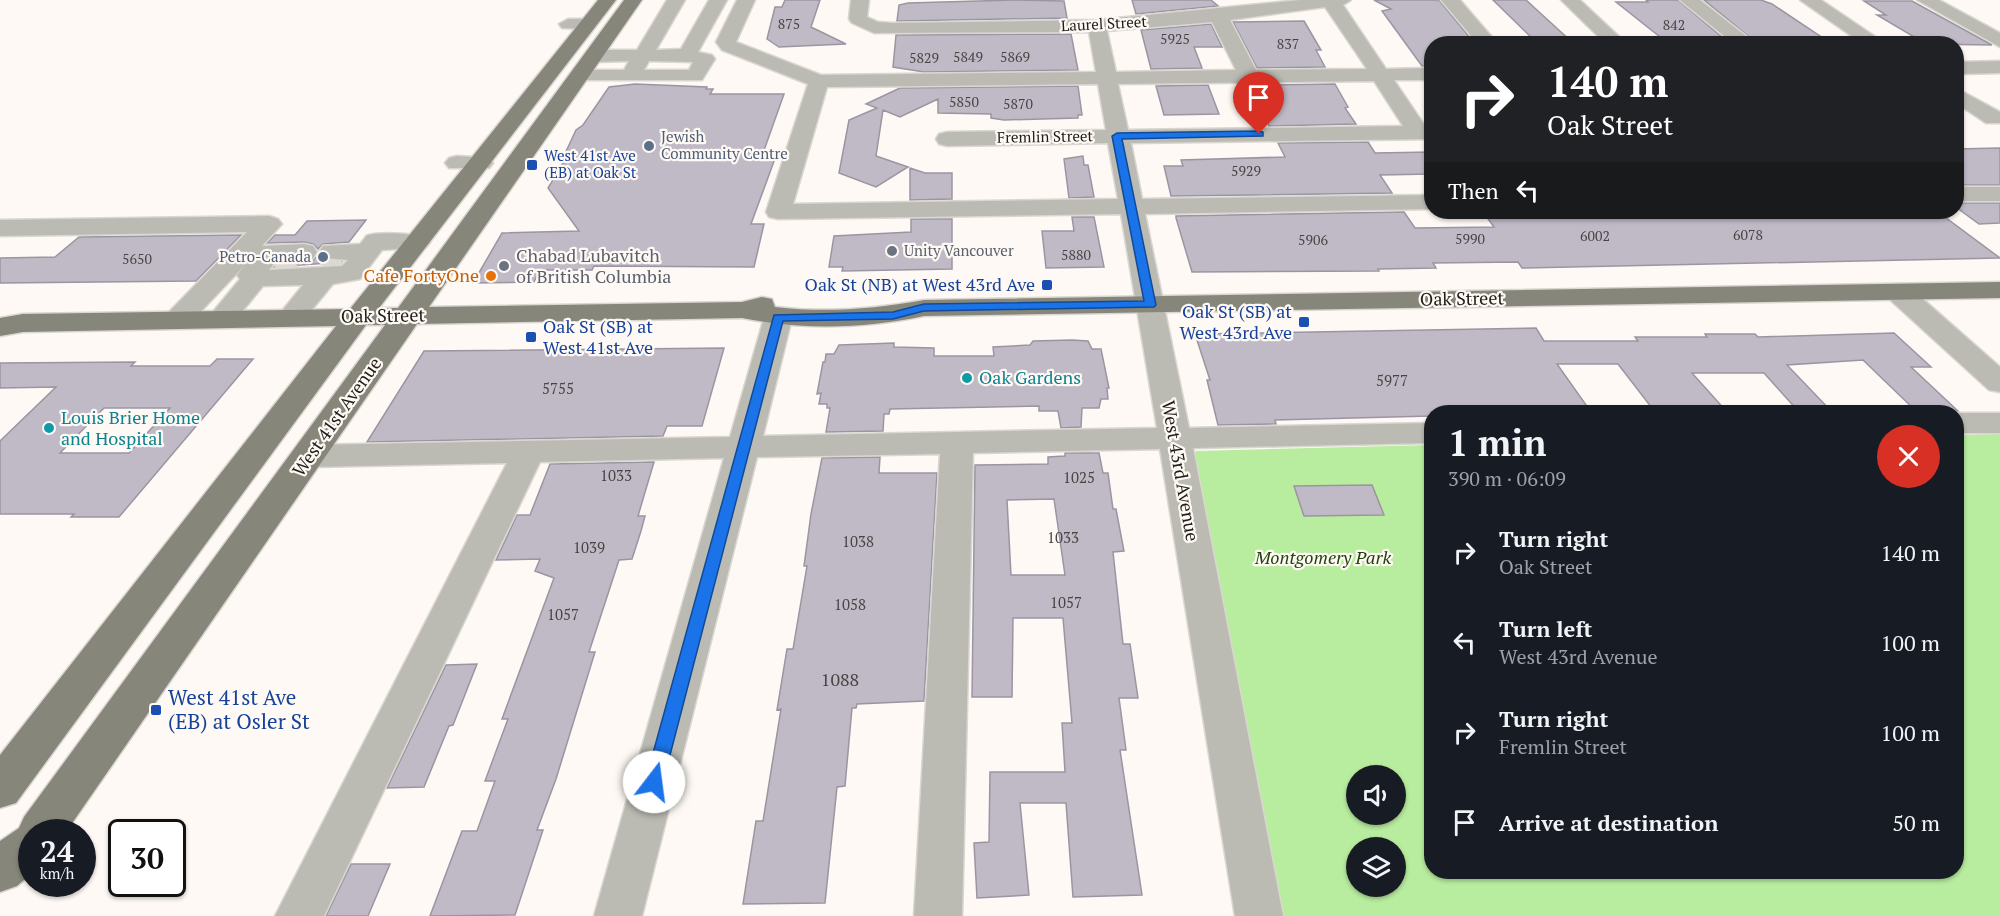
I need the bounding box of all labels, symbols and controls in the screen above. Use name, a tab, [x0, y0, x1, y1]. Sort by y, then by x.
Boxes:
street label: Laurel Street	[1061, 11, 1148, 35]
house number: 875	[778, 14, 800, 33]
house number: 842	[1663, 15, 1685, 34]
house number: 5925	[1160, 29, 1190, 48]
house number: 837	[1277, 34, 1299, 53]
house number: 5849	[953, 47, 983, 66]
house number: 5869	[1000, 47, 1030, 66]
house number: 5829	[909, 48, 939, 67]
text: 140 m	[1547, 53, 1668, 109]
icon: right	[1448, 60, 1526, 138]
pin	[1233, 72, 1284, 134]
icon: arrive	[1242, 81, 1275, 114]
house number: 5850	[949, 92, 979, 111]
house number: 5870	[1003, 94, 1033, 113]
text: Oak Street	[1547, 107, 1673, 143]
street label: Fremlin Street	[997, 125, 1094, 147]
place label: Jewish Community Centre	[661, 126, 788, 163]
marker: Jewish Community Centre	[642, 139, 656, 153]
place label: West 41st Ave (EB) at Oak St	[544, 145, 637, 182]
marker: West 41st Ave (EB) at Oak St	[525, 158, 539, 172]
house number: 5929	[1231, 161, 1261, 180]
icon: left	[1511, 174, 1544, 207]
text: Then	[1448, 176, 1499, 205]
house number: 6078	[1733, 225, 1763, 244]
house number: 6002	[1580, 226, 1610, 245]
house number: 5990	[1455, 229, 1485, 248]
house number: 5906	[1298, 230, 1328, 249]
place label: Unity Vancouver	[904, 240, 1014, 260]
place label: Chabad Lubavitch of British Columbia	[516, 243, 671, 288]
marker: Unity Vancouver	[885, 244, 899, 258]
house number: 5880	[1061, 245, 1091, 264]
place label: Petro-Canada	[219, 246, 311, 266]
house number: 5650	[122, 249, 152, 268]
marker: Petro-Canada	[316, 250, 330, 264]
marker: Chabad Lubavitch of British Columbia	[497, 259, 511, 273]
place label: Cafe FortyOne	[364, 263, 479, 287]
marker: Cafe FortyOne	[484, 269, 498, 283]
place label: Oak St (NB) at West 43rd Ave	[805, 272, 1035, 296]
marker: Oak St (NB) at West 43rd Ave	[1040, 278, 1054, 292]
street label: Oak Street	[1420, 285, 1505, 311]
place label: Oak St (SB) at West 43rd Ave	[1179, 299, 1292, 344]
street label: Oak Street	[341, 302, 426, 328]
place label: Oak St (SB) at West 41st Ave	[543, 314, 653, 359]
marker: Oak St (SB) at West 43rd Ave	[1297, 315, 1311, 329]
marker: Oak St (SB) at West 41st Ave	[524, 330, 538, 344]
street label: West 41st Avenue	[286, 352, 386, 481]
place label: Oak Gardens	[979, 365, 1081, 389]
house number: 5977	[1376, 370, 1408, 390]
marker: Oak Gardens	[960, 371, 974, 385]
house number: 5755	[542, 378, 574, 398]
street label: West 43rd Avenue	[1157, 399, 1205, 543]
place label: Louis Brier Home and Hospital	[61, 405, 200, 450]
text: 1 min	[1448, 419, 1546, 466]
marker: Louis Brier Home and Hospital	[42, 421, 56, 435]
button: close	[1877, 425, 1940, 488]
house number: 1033	[600, 465, 632, 485]
text: 390 m · 06:09	[1448, 465, 1566, 492]
house number: 1025	[1063, 467, 1095, 487]
text: Turn right	[1499, 524, 1608, 553]
house number: 1033	[1047, 527, 1079, 547]
house number: 1038	[842, 531, 874, 551]
icon: right	[1448, 536, 1481, 569]
house number: 1039	[573, 537, 605, 557]
text: 140 m	[1880, 538, 1940, 567]
park label: Montgomery Park	[1254, 545, 1391, 569]
text: Oak Street	[1499, 553, 1592, 580]
house number: 1057	[1050, 592, 1082, 612]
house number: 1058	[834, 594, 866, 614]
house number: 1057	[547, 604, 579, 624]
text: Turn left	[1499, 614, 1592, 643]
icon: left	[1448, 626, 1481, 659]
text: 100 m	[1880, 628, 1940, 657]
text: West 43rd Avenue	[1499, 643, 1657, 670]
house number: 1088	[821, 667, 859, 691]
place label: West 41st Ave (EB) at Osler St	[168, 683, 310, 735]
marker: West 41st Ave (EB) at Osler St	[149, 703, 163, 717]
text: Turn right	[1499, 704, 1608, 733]
icon: right	[1448, 716, 1481, 749]
text: 100 m	[1880, 718, 1940, 747]
text: Fremlin Street	[1499, 733, 1627, 760]
position arrow	[622, 750, 686, 814]
map controls	[1346, 765, 1406, 897]
button: sound	[1346, 765, 1406, 825]
icon: arrive	[1448, 806, 1481, 839]
text: Arrive at destination	[1499, 808, 1718, 837]
text: 50 m	[1892, 808, 1940, 837]
speed limit sign: 30	[108, 819, 186, 897]
text: 24	[40, 831, 74, 871]
button: layers	[1346, 837, 1406, 897]
text: km/h	[40, 863, 74, 883]

